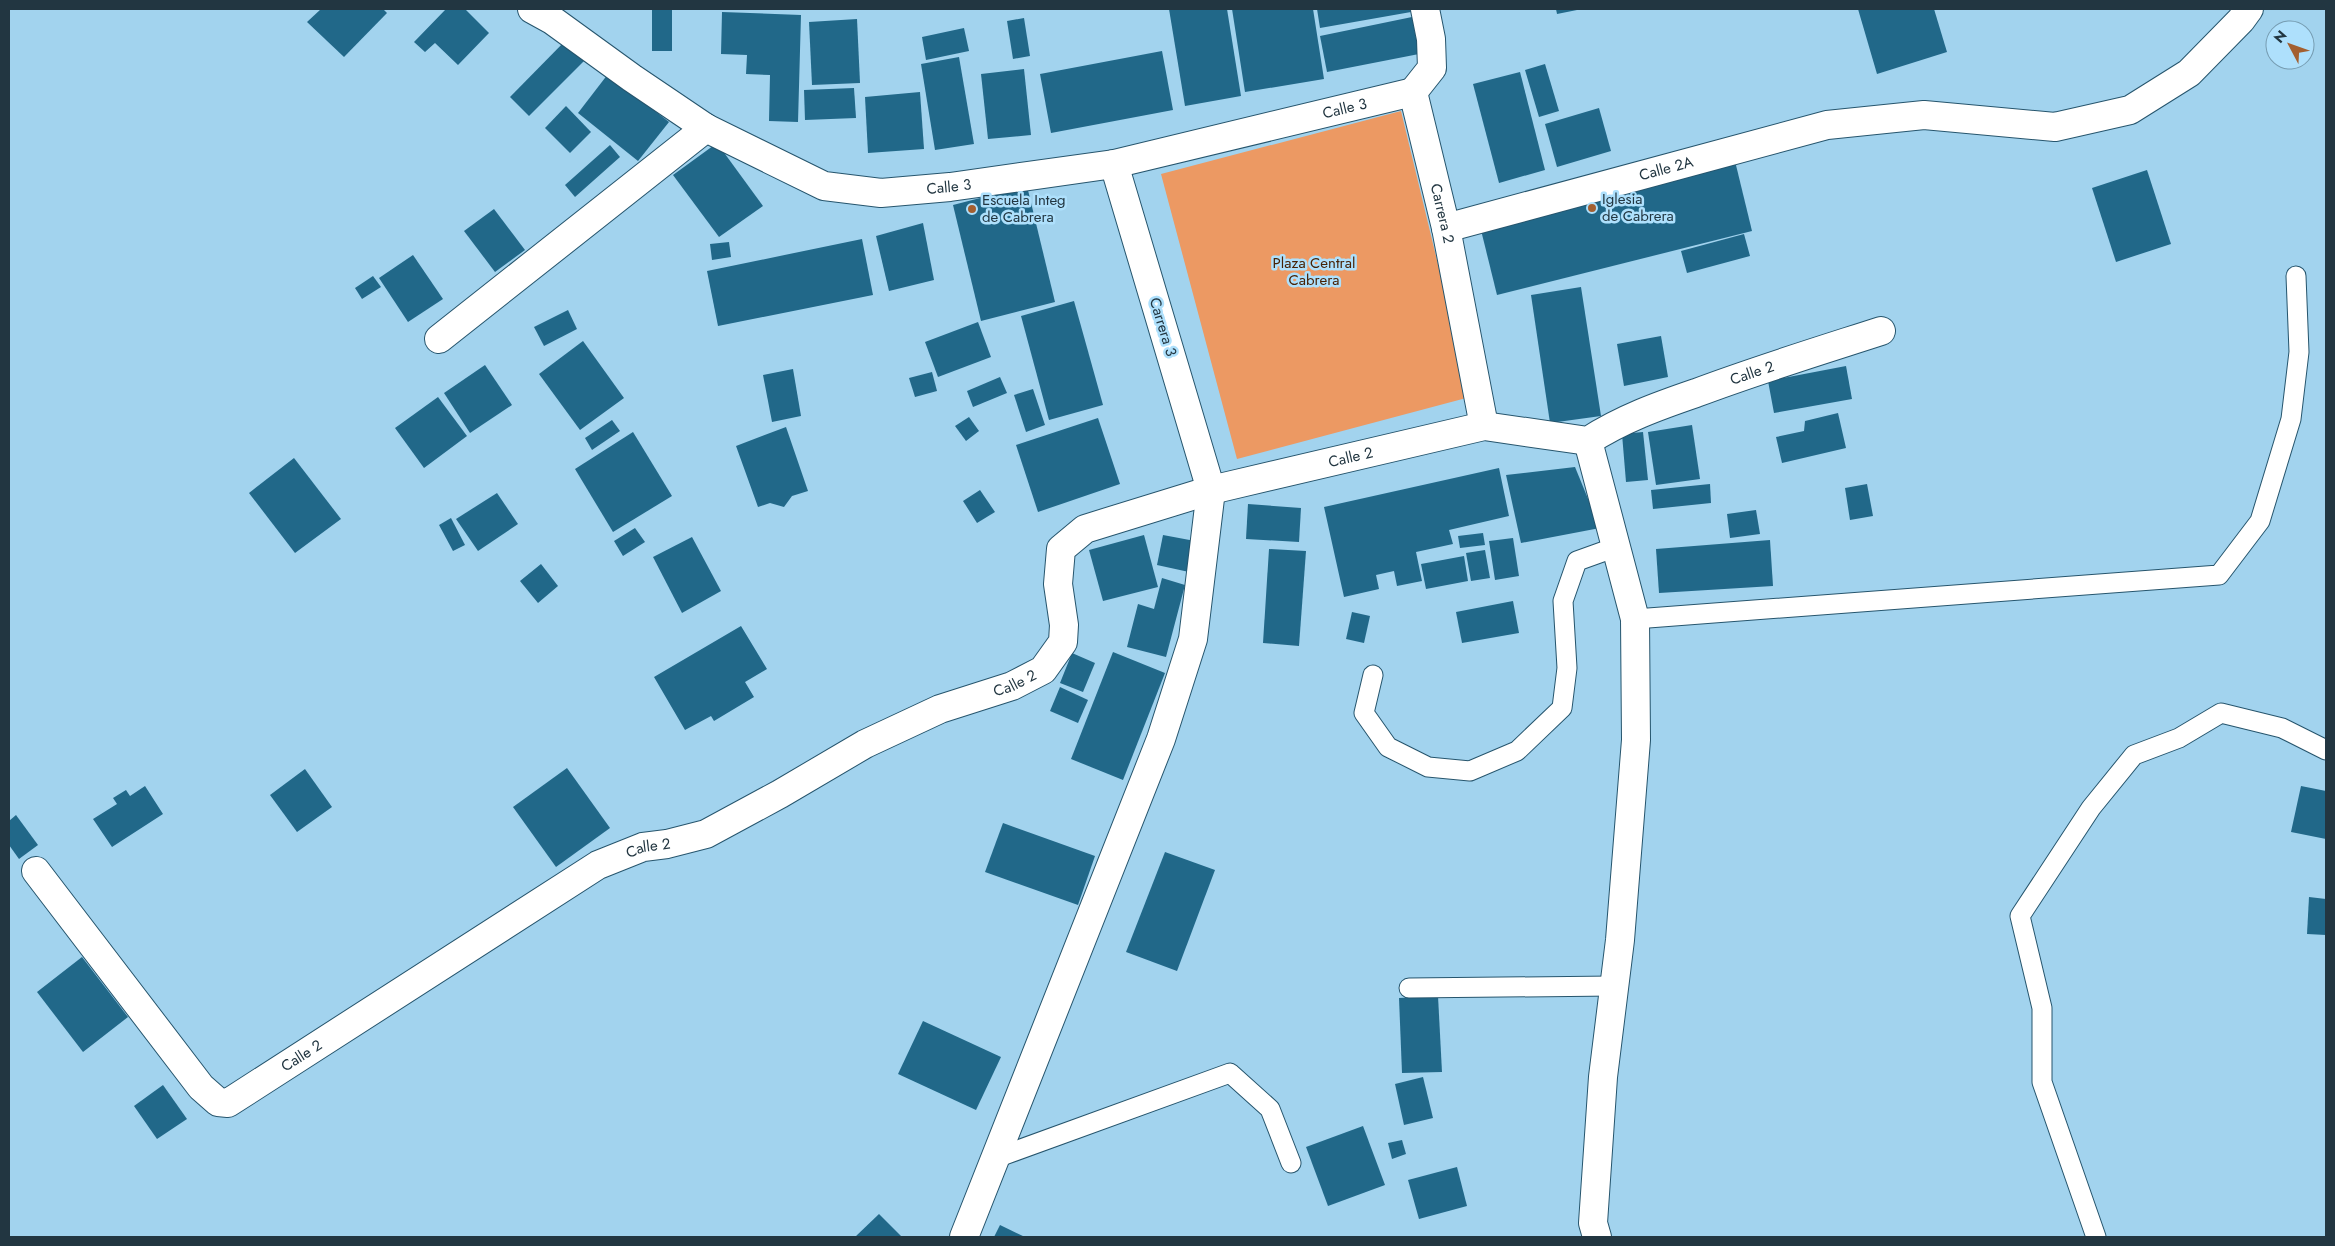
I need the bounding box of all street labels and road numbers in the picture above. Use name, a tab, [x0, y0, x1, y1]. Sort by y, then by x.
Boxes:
street label: Calle 3	[1320, 93, 1369, 124]
street label: Calle 2A	[1637, 151, 1696, 186]
street label: Calle 3	[926, 173, 973, 200]
street label: Carrera 2	[1425, 181, 1460, 245]
street label: Carrera 3	[1144, 295, 1182, 359]
street label: Calle 2	[1727, 355, 1777, 391]
street label: Calle 2	[1326, 441, 1375, 473]
street label: Calle 2	[990, 664, 1040, 702]
street label: Calle 2	[623, 833, 672, 864]
street label: Calle 2	[277, 1034, 327, 1077]

